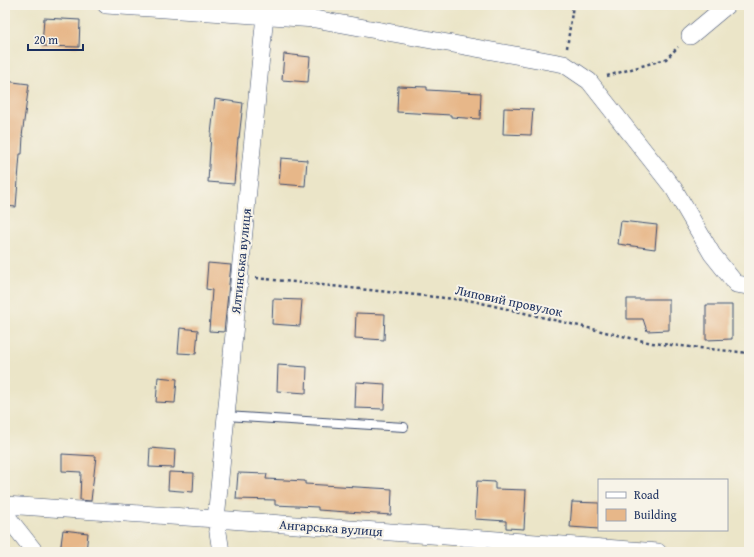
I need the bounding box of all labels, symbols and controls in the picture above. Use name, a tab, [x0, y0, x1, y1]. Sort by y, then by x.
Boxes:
scale bar	[28, 26, 83, 52]
text: 20 m	[34, 31, 58, 48]
street label: Ялтинська вулиця	[226, 207, 256, 316]
street label: Липовий провулок	[454, 280, 565, 322]
legend	[598, 479, 728, 531]
text: Road	[634, 486, 660, 503]
text: Building	[634, 506, 677, 523]
street label: Ангарська вулиця	[279, 515, 384, 541]

